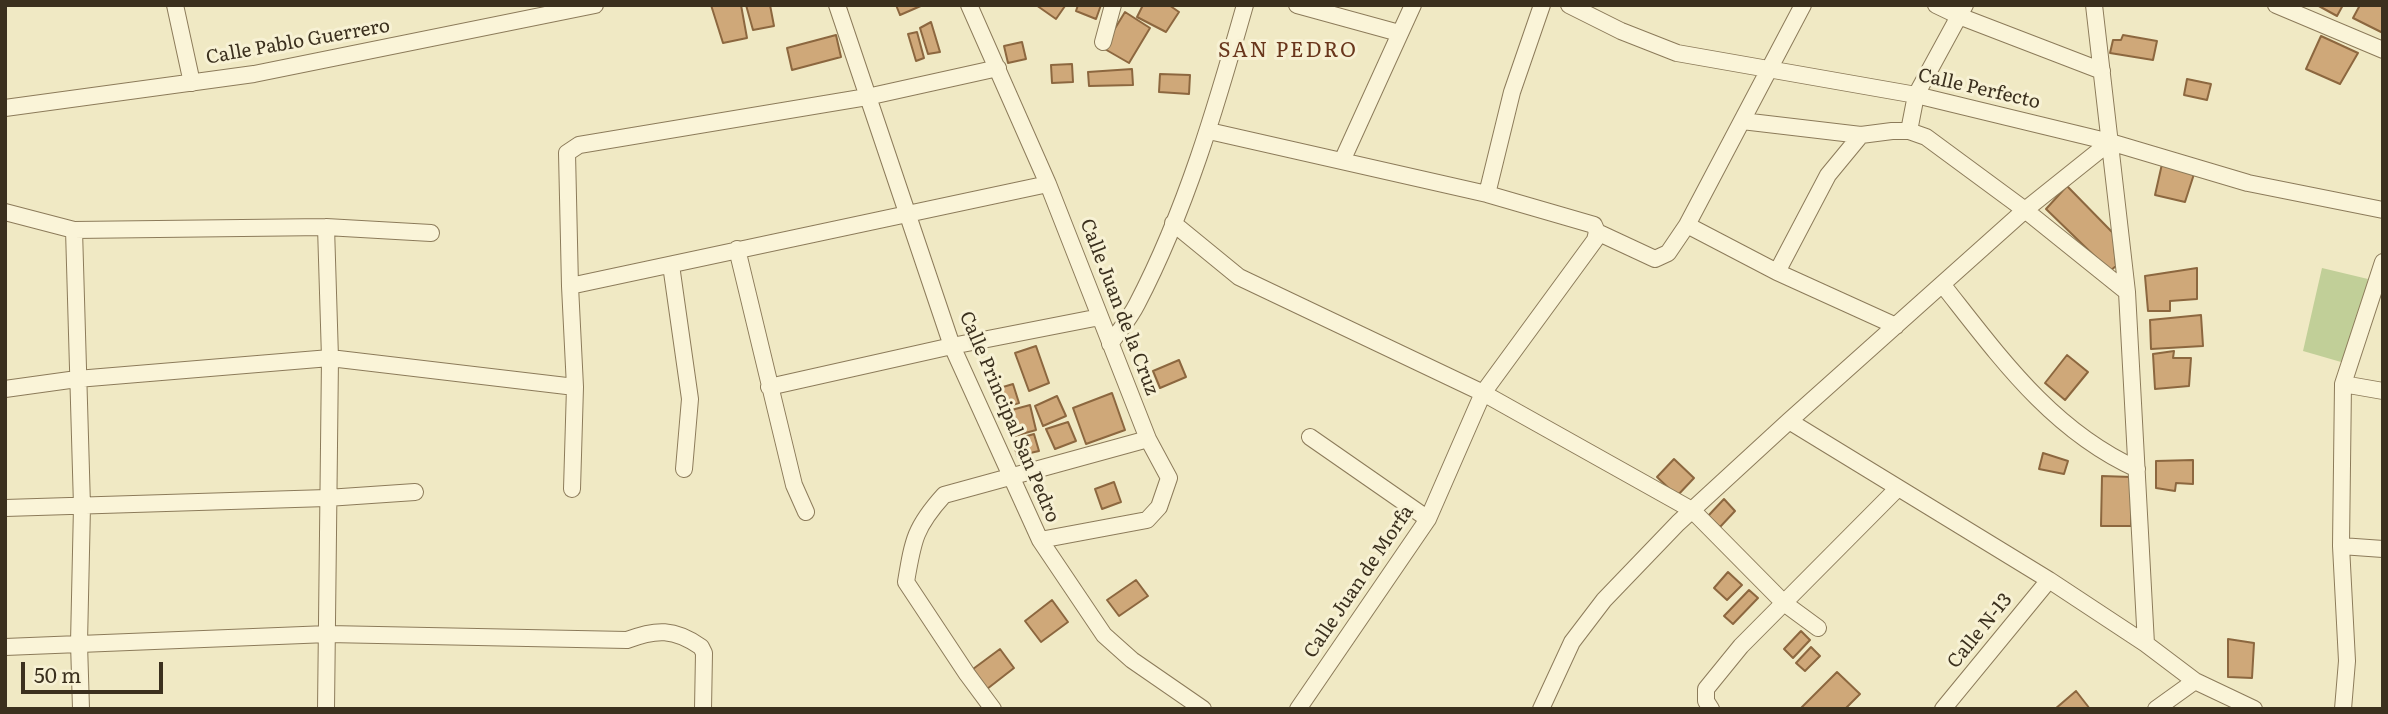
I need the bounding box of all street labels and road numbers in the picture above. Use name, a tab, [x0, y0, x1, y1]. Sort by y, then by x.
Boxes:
street label: Calle Pablo Guerrero	[204, 15, 392, 69]
street label: Calle Perfecto	[1916, 64, 2042, 114]
street label: Calle Juan de la Cruz	[1075, 216, 1163, 398]
street label: Calle Principal San Pedro	[954, 308, 1064, 526]
street label: Calle Juan de Morfa	[1299, 501, 1419, 663]
street label: Calle N-13	[1943, 589, 2017, 673]

